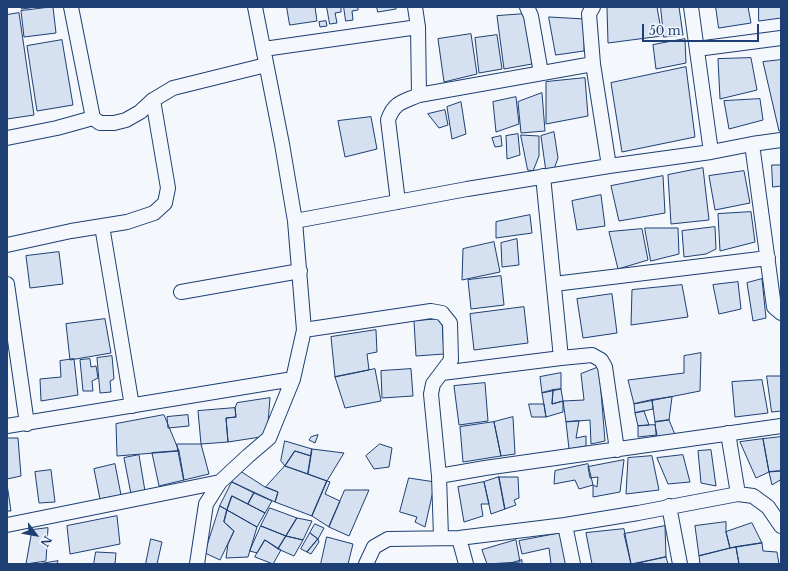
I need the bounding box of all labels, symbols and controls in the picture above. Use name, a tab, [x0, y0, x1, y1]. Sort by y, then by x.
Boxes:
scale bar	[644, 16, 761, 42]
text: 50 m	[649, 23, 681, 38]
north arrow	[16, 515, 56, 555]
text: N	[37, 533, 55, 549]

